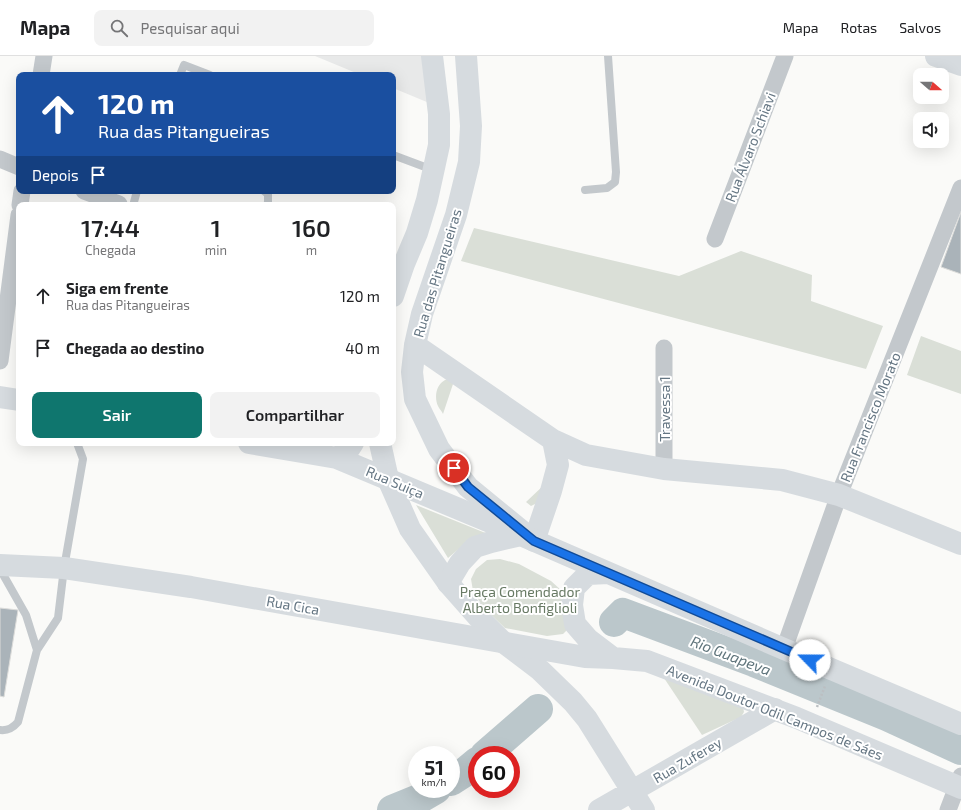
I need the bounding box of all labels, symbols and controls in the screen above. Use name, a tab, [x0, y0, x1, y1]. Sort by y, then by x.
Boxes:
search box	[94, 10, 374, 46]
text: Mapa	[20, 16, 70, 39]
icon: search	[108, 17, 130, 39]
text: Pesquisar aqui	[140, 19, 240, 37]
text: Mapa	[783, 19, 819, 36]
text: Rotas	[841, 19, 877, 36]
text: Salvos	[899, 19, 941, 36]
north arrow	[913, 68, 949, 104]
map controls	[913, 68, 949, 148]
text: 120 m	[98, 86, 175, 120]
icon: ahead	[32, 88, 84, 140]
street label: Rua Álvaro Schiavi	[721, 90, 779, 204]
button: sound	[913, 112, 949, 148]
text: Rua das Pitangueiras	[98, 120, 270, 142]
icon: arrive	[87, 164, 109, 186]
text: Depois	[32, 166, 79, 184]
street label: Rua das Pitangueiras	[409, 207, 465, 339]
text: 17:44	[81, 213, 140, 242]
text: 1	[211, 213, 221, 242]
text: 160	[292, 213, 331, 242]
text: Chegada	[85, 242, 136, 258]
text: min	[205, 242, 227, 258]
text: m	[306, 242, 317, 258]
text: Siga em frente	[66, 279, 168, 297]
icon: ahead	[32, 285, 54, 307]
text: 120 m	[340, 287, 380, 305]
text: Rua das Pitangueiras	[66, 297, 190, 313]
icon: arrive	[32, 337, 54, 359]
text: Chegada ao destino	[66, 339, 204, 357]
text: 40 m	[345, 339, 380, 357]
street label: Rua Francisco Morato	[836, 350, 904, 484]
street label: Travessa 1	[656, 376, 673, 442]
button: Sair	[32, 392, 202, 438]
button: Compartilhar	[210, 392, 380, 438]
pin	[437, 451, 471, 485]
icon: arrive	[443, 457, 465, 479]
street label: Rua Suiça	[363, 462, 427, 503]
park label: Praça Comendador Alberto Bonfiglioli	[460, 583, 581, 616]
street label: Rua Cica	[265, 592, 321, 618]
water label: Rio Guapeva	[688, 631, 774, 679]
position arrow	[789, 639, 831, 681]
street label: Avenida Doutor Odil Campos de Sáes	[664, 661, 886, 763]
street label: Rua Zuferey	[650, 733, 725, 786]
speed limit sign: 60	[468, 746, 520, 798]
text: 51	[424, 755, 444, 779]
text: km/h	[422, 776, 446, 788]

